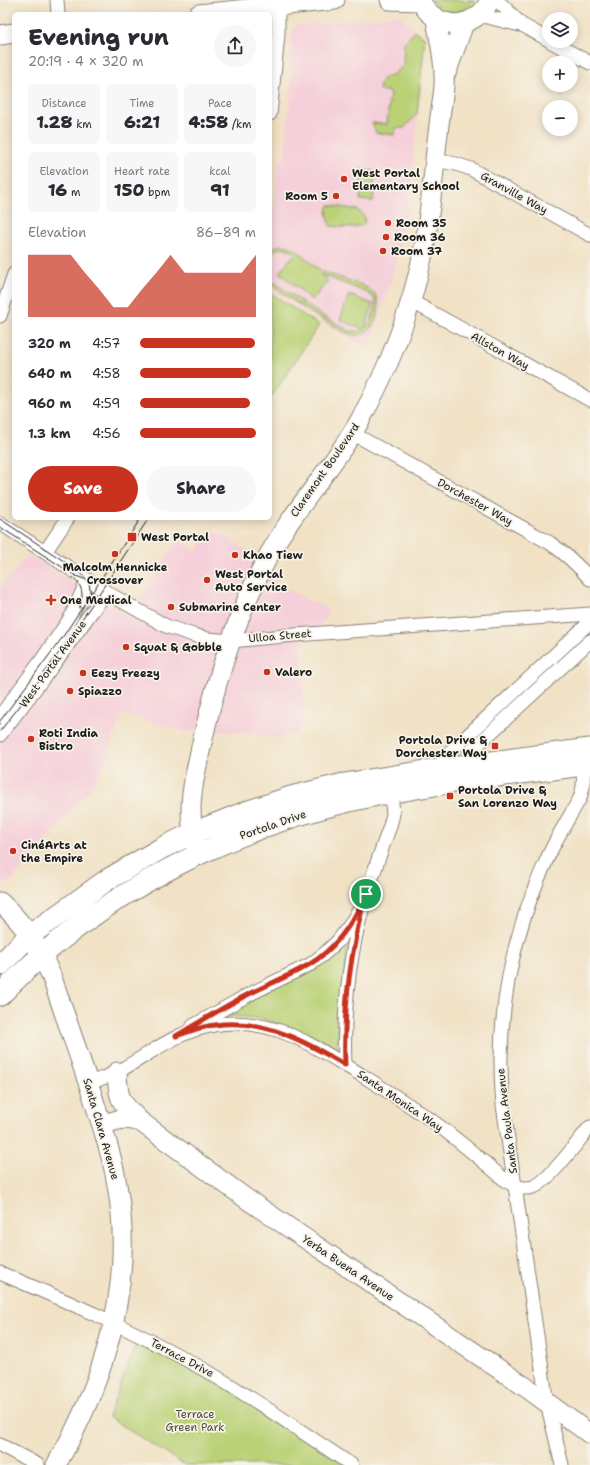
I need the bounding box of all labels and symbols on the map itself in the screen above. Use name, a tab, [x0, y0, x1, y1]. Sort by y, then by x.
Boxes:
place label: West Portal Elementary School	[352, 166, 460, 194]
street label: Granville Way	[478, 168, 550, 218]
marker: West Portal Elementary School	[339, 174, 349, 184]
place label: Room 5	[285, 189, 328, 204]
marker: Room 5	[331, 191, 341, 201]
place label: Room 35	[396, 216, 447, 231]
marker: Room 35	[383, 218, 393, 228]
place label: Room 36	[394, 230, 446, 245]
marker: Room 36	[381, 232, 391, 242]
place label: Room 37	[391, 244, 442, 259]
marker: Room 37	[378, 246, 388, 256]
street label: Allston Way	[468, 329, 532, 373]
street label: Claremont Boulevard	[287, 420, 363, 520]
street label: Dorchester Way	[435, 475, 515, 529]
place label: West Portal	[141, 530, 209, 545]
marker: West Portal	[126, 531, 138, 543]
place label: Khao Tiew	[243, 548, 303, 563]
marker: Malcolm Hennicke Crossover	[110, 549, 120, 559]
marker: Khao Tiew	[230, 550, 240, 560]
place label: Malcolm Hennicke Crossover	[63, 560, 168, 588]
place label: West Portal Auto Service	[215, 567, 288, 595]
marker: West Portal Auto Service	[202, 575, 212, 585]
place label: One Medical	[60, 593, 132, 608]
marker: One Medical	[45, 594, 57, 606]
place label: Submarine Center	[179, 600, 281, 615]
marker: Submarine Center	[166, 602, 176, 612]
street label: West Portal Avenue	[16, 617, 90, 711]
street label: Ulloa Street	[248, 626, 312, 646]
place label: Squat & Gobble	[134, 640, 222, 655]
marker: Squat & Gobble	[121, 642, 131, 652]
place label: Valero	[275, 665, 312, 680]
place label: Eezy Freezy	[91, 666, 160, 681]
marker: Valero	[262, 667, 272, 677]
marker: Eezy Freezy	[78, 668, 88, 678]
place label: Spiazzo	[78, 684, 122, 699]
marker: Spiazzo	[65, 686, 75, 696]
place label: Roti India Bistro	[39, 726, 99, 754]
place label: Portola Drive & Dorchester Way	[395, 733, 487, 761]
marker: Roti India Bistro	[26, 734, 36, 744]
marker: Portola Drive & Dorchester Way	[490, 741, 500, 751]
place label: Portola Drive & San Lorenzo Way	[458, 783, 557, 811]
marker: Portola Drive & San Lorenzo Way	[445, 791, 455, 801]
street label: Portola Drive	[238, 807, 308, 843]
place label: CinéArts at the Empire	[21, 838, 87, 866]
marker: CinéArts at the Empire	[8, 846, 18, 856]
pin	[349, 877, 383, 911]
street label: Santa Monica Way	[354, 1067, 446, 1135]
street label: Santa Paula Avenue	[493, 1067, 521, 1175]
street label: Santa Clara Avenue	[79, 1076, 123, 1182]
street label: Yerba Buena Avenue	[299, 1232, 397, 1304]
street label: Terrace Drive	[148, 1335, 216, 1381]
park label: Terrace Green Park	[165, 1407, 225, 1435]

